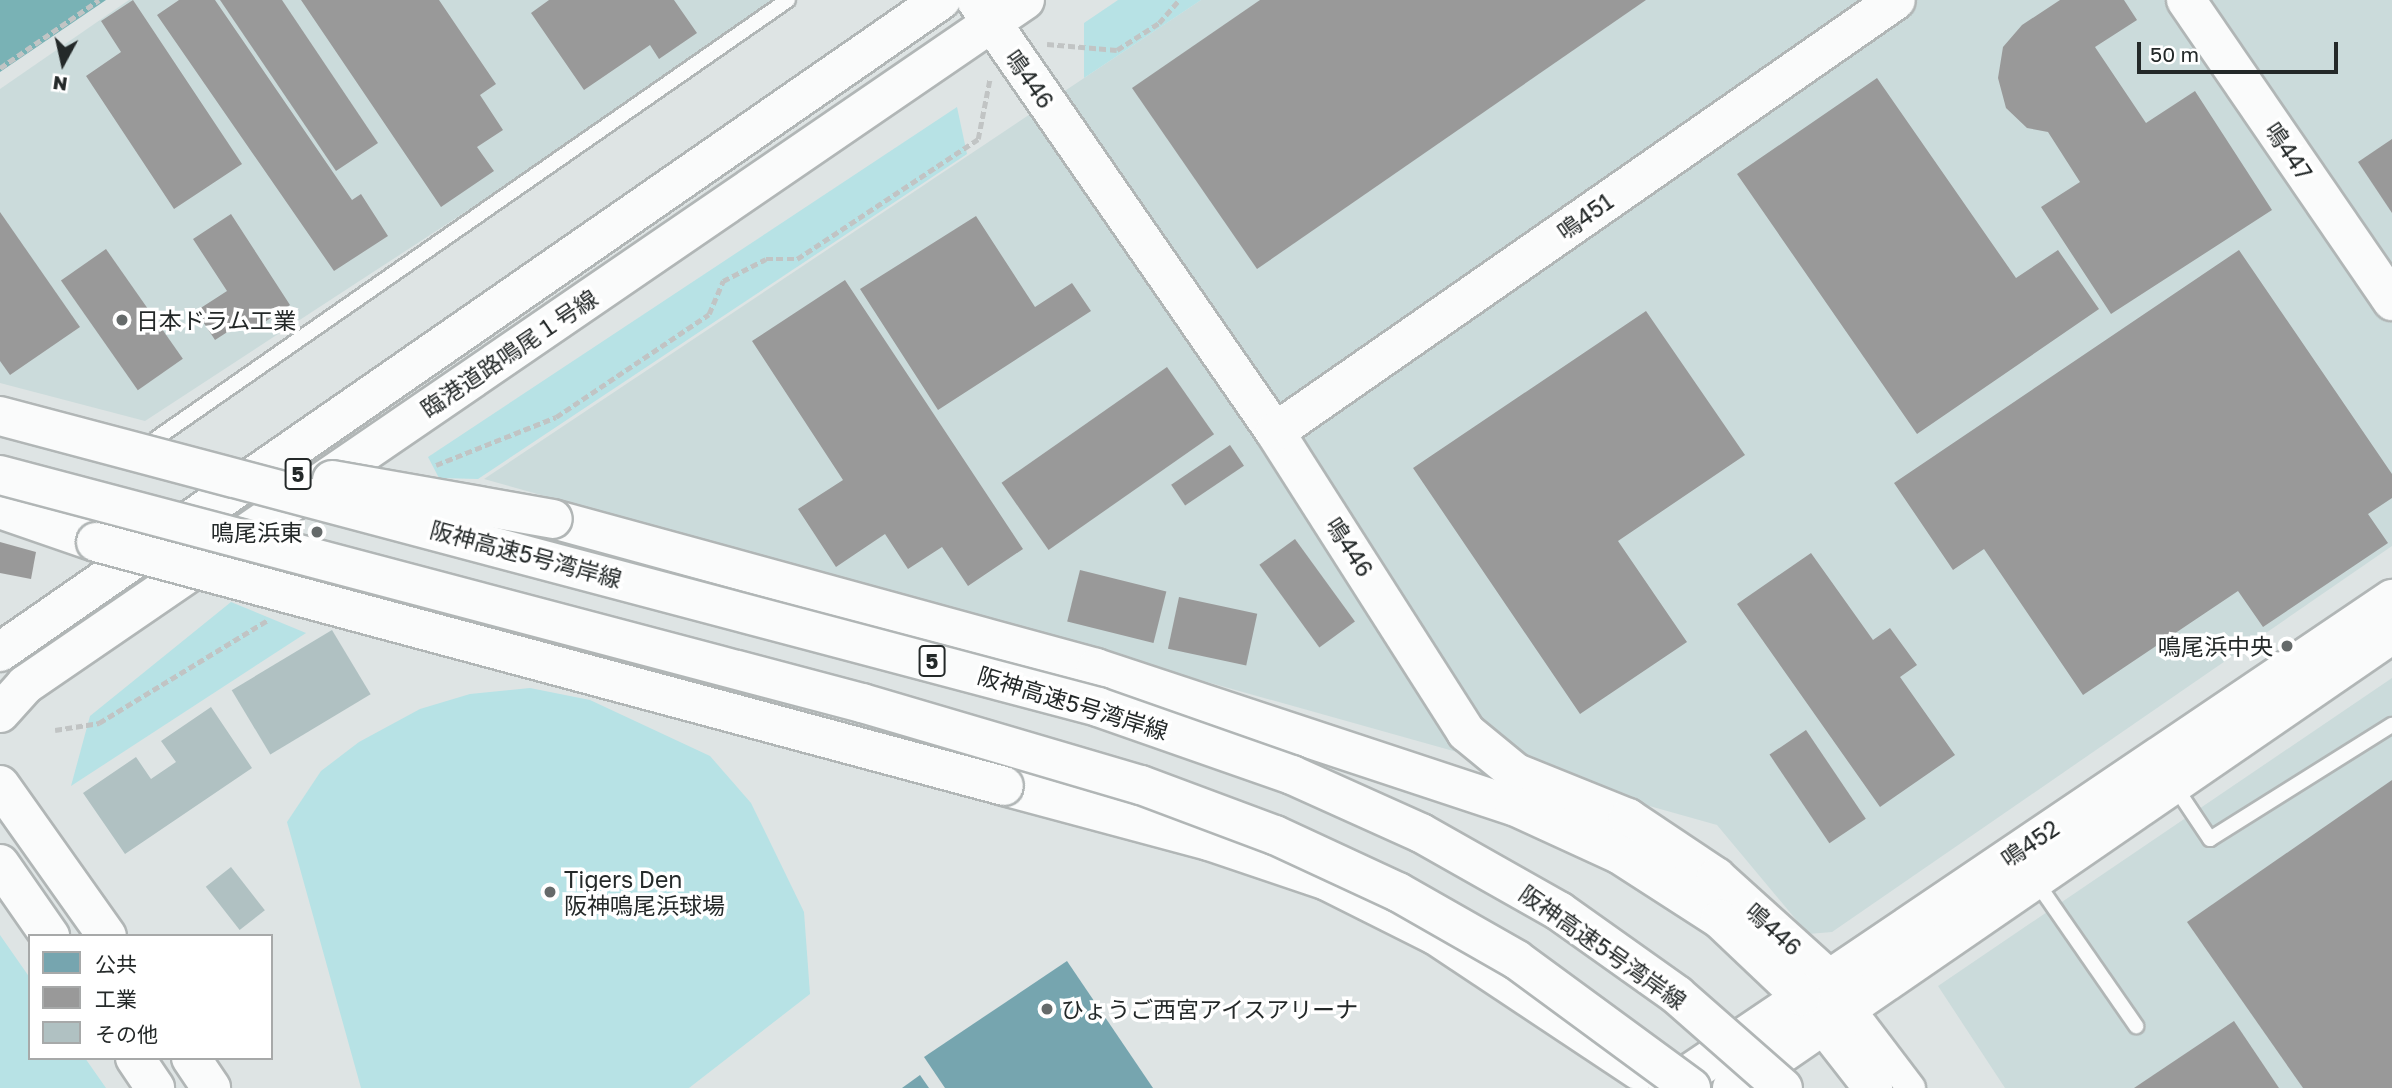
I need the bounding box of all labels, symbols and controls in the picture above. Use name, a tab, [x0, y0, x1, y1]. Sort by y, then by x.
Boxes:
north arrow	[28, 28, 98, 98]
scale bar	[2140, 28, 2341, 72]
text: 50 m	[2150, 41, 2199, 67]
street label: 鳴446	[1000, 44, 1060, 114]
text: N	[51, 72, 69, 97]
street label: 鳴447	[2260, 117, 2318, 185]
street label: 鳴451	[1552, 187, 1618, 245]
street label: 臨港道路鳴尾１号線	[415, 284, 603, 422]
place label: 日本ドラム工業	[136, 306, 297, 334]
marker: 日本ドラム工業	[114, 312, 130, 328]
road number: 5	[284, 456, 312, 491]
street label: 鳴446	[1321, 512, 1379, 582]
street label: 阪神高速5号湾岸線	[427, 515, 625, 593]
place label: 鳴尾浜東	[211, 518, 303, 546]
marker: 鳴尾浜東	[309, 524, 325, 540]
place label: 鳴尾浜中央	[2158, 632, 2273, 660]
marker: 鳴尾浜中央	[2279, 638, 2295, 654]
road number: 5	[918, 644, 946, 678]
street label: 阪神高速5号湾岸線	[975, 661, 1171, 745]
street label: 鳴452	[1996, 814, 2064, 872]
place label: Tigers Den 阪神鳴尾浜球場	[564, 865, 725, 919]
street label: 阪神高速5号湾岸線	[1514, 879, 1692, 1015]
marker: Tigers Den 阪神鳴尾浜球場	[542, 884, 558, 900]
street label: 鳴446	[1741, 897, 1807, 961]
legend	[28, 934, 273, 1060]
text: 公共	[95, 951, 137, 977]
text: 工業	[95, 986, 137, 1012]
place label: ひょうご西宮アイスアリーナ	[1061, 995, 1360, 1023]
marker: ひょうご西宮アイスアリーナ	[1039, 1001, 1055, 1017]
text: その他	[95, 1021, 158, 1047]

